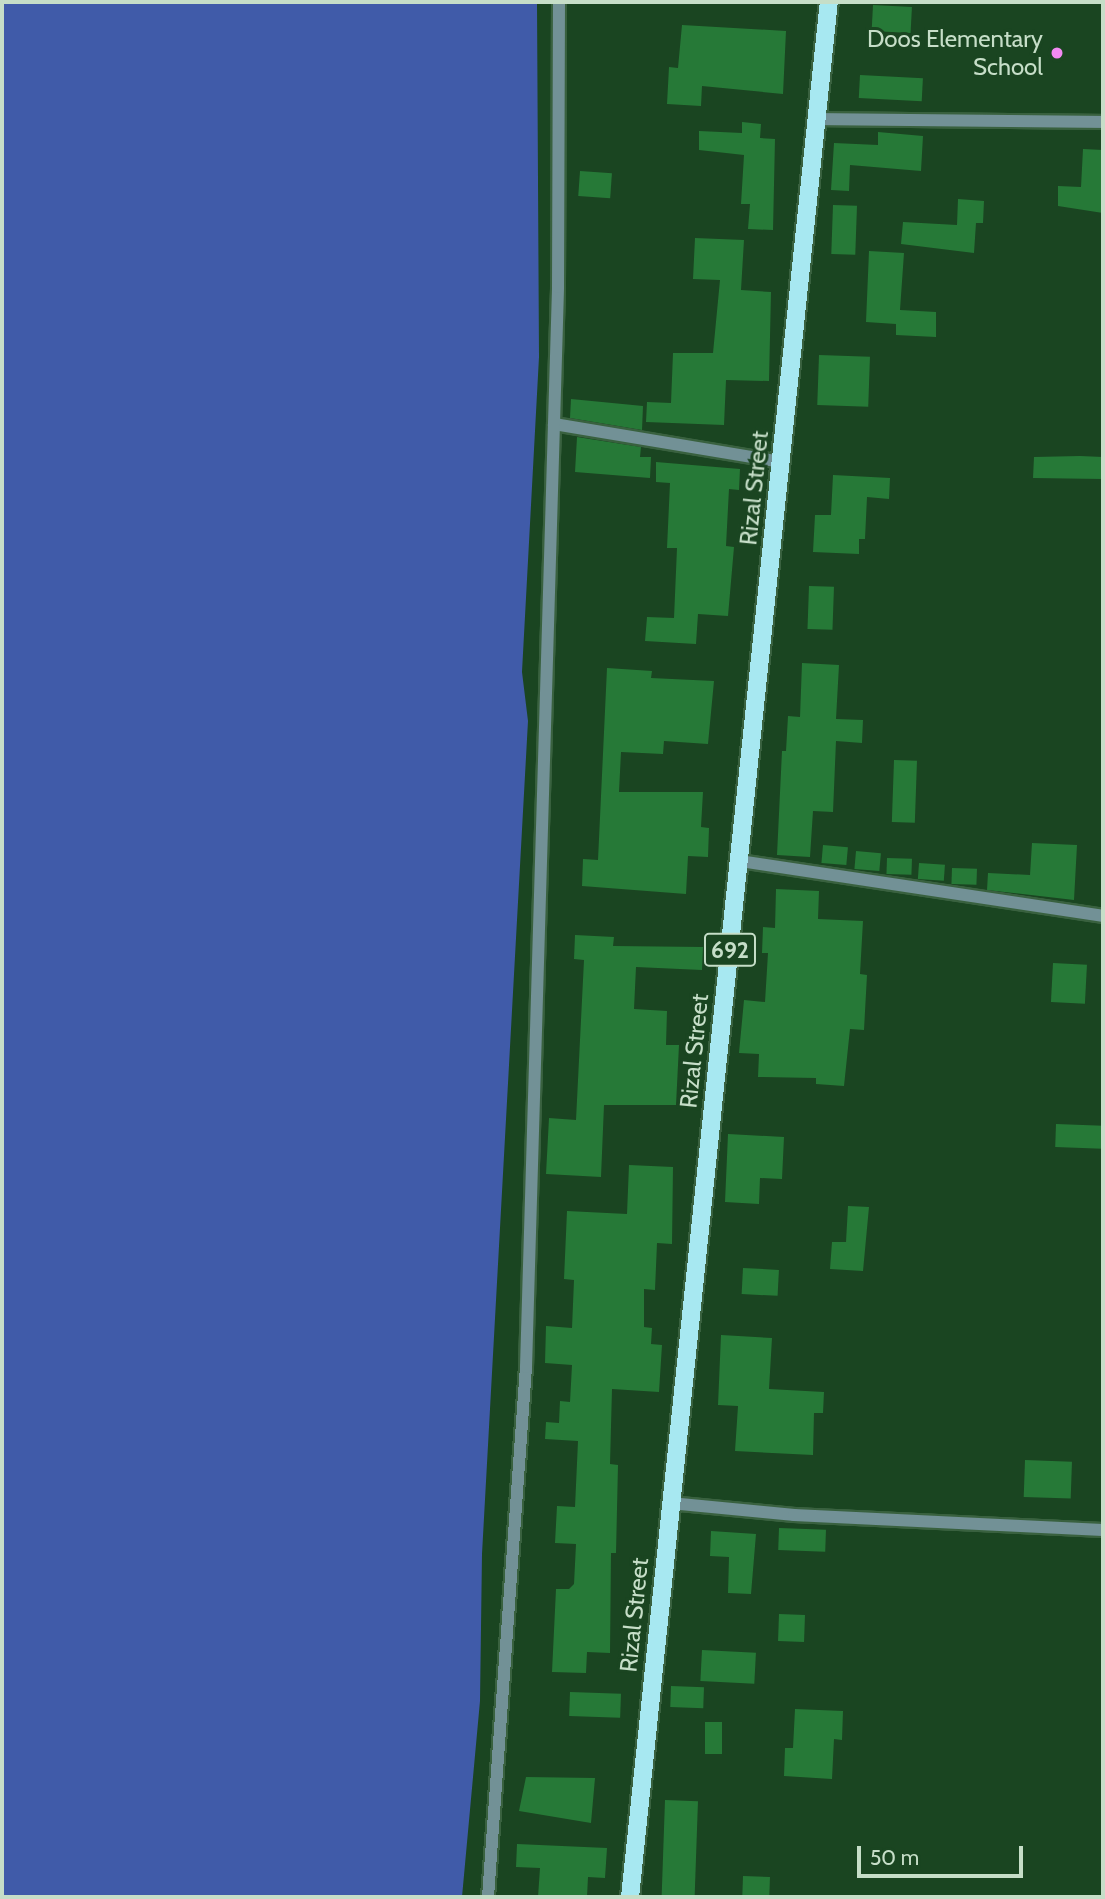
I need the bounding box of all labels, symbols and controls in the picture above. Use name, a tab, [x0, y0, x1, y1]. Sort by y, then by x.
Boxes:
place label: Doos Elementary School	[867, 25, 1043, 81]
marker: Doos Elementary School	[1049, 45, 1065, 61]
street label: Rizal Street	[734, 429, 774, 547]
road number: 692	[704, 931, 756, 970]
street label: Rizal Street	[674, 992, 714, 1110]
street label: Rizal Street	[614, 1556, 654, 1674]
scale bar	[860, 1832, 1026, 1876]
text: 50 m	[870, 1845, 919, 1870]

